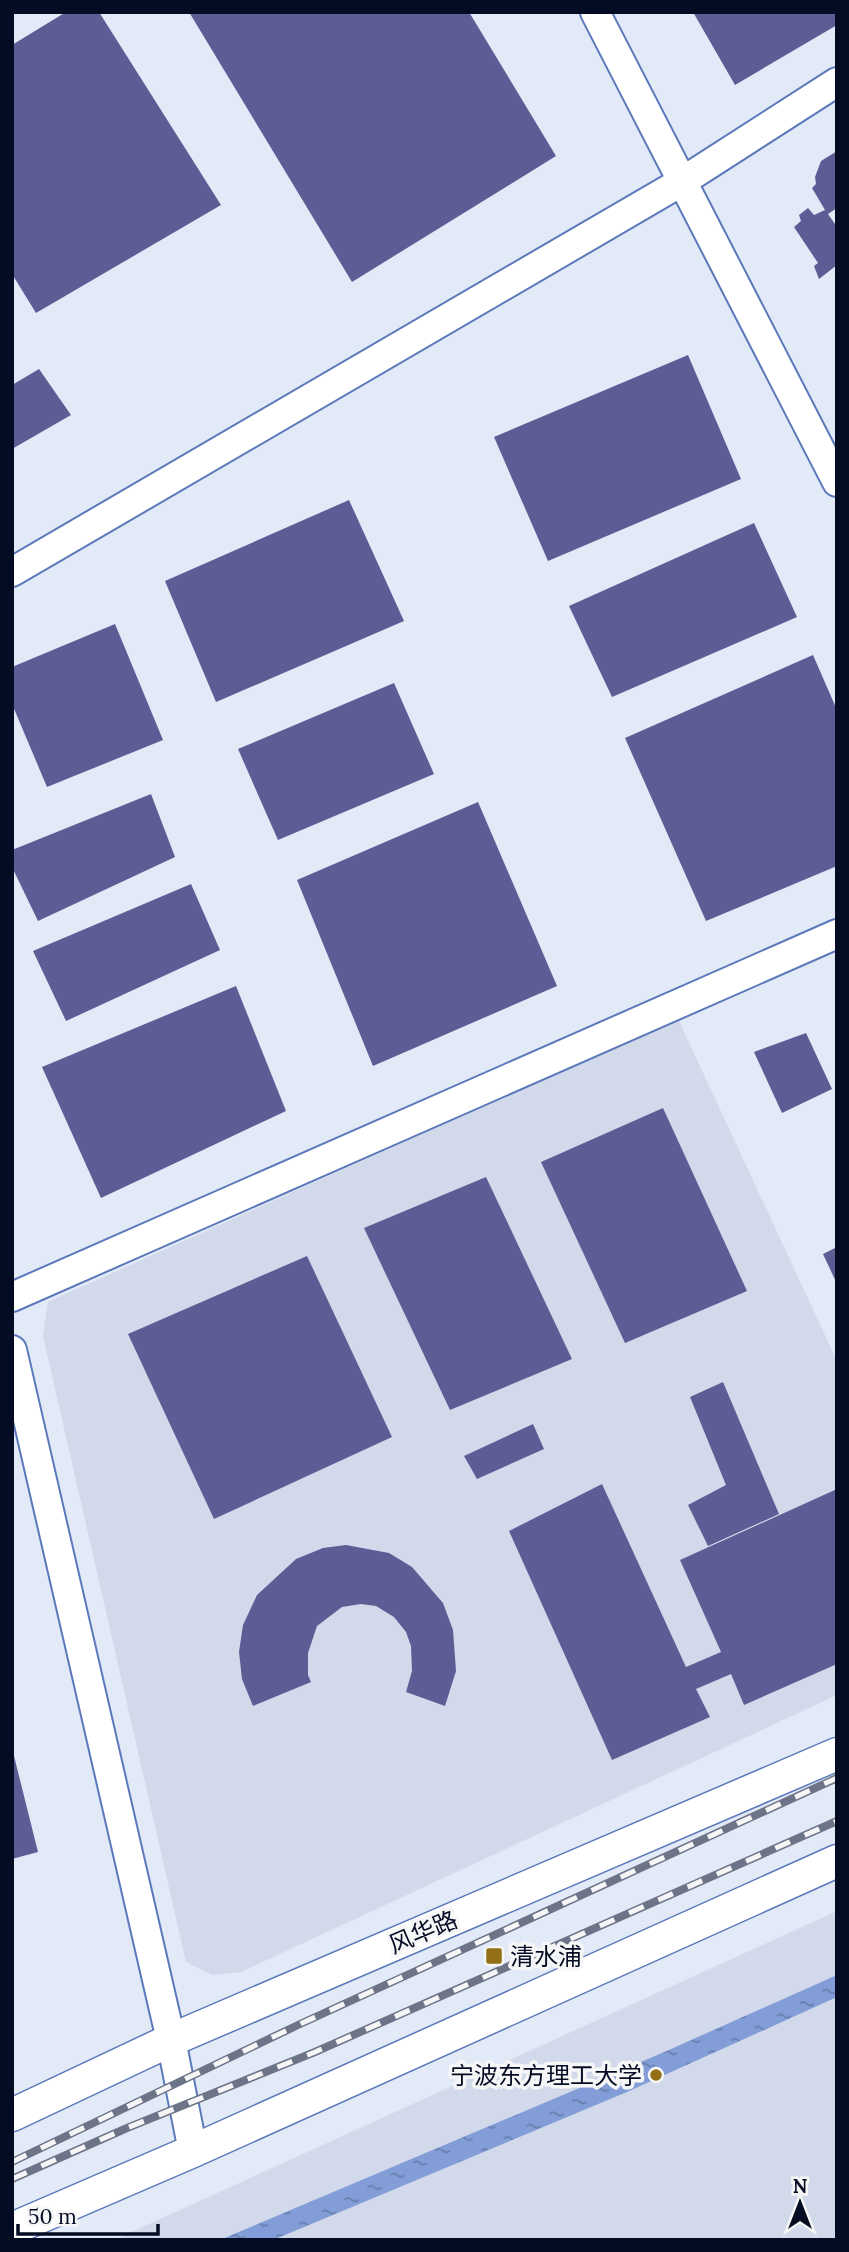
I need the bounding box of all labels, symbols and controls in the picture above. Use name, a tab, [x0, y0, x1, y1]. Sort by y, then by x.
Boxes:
street label: 风华路	[384, 1904, 462, 1960]
place label: 清水浦	[510, 1941, 582, 1972]
marker: 清水浦	[484, 1946, 504, 1966]
place label: 宁波东方理工大学	[450, 2060, 642, 2091]
marker: 宁波东方理工大学	[648, 2067, 664, 2083]
north arrow	[765, 2168, 835, 2238]
text: N	[793, 2174, 808, 2198]
scale bar	[18, 2192, 158, 2236]
text: 50 m	[28, 2203, 77, 2230]

